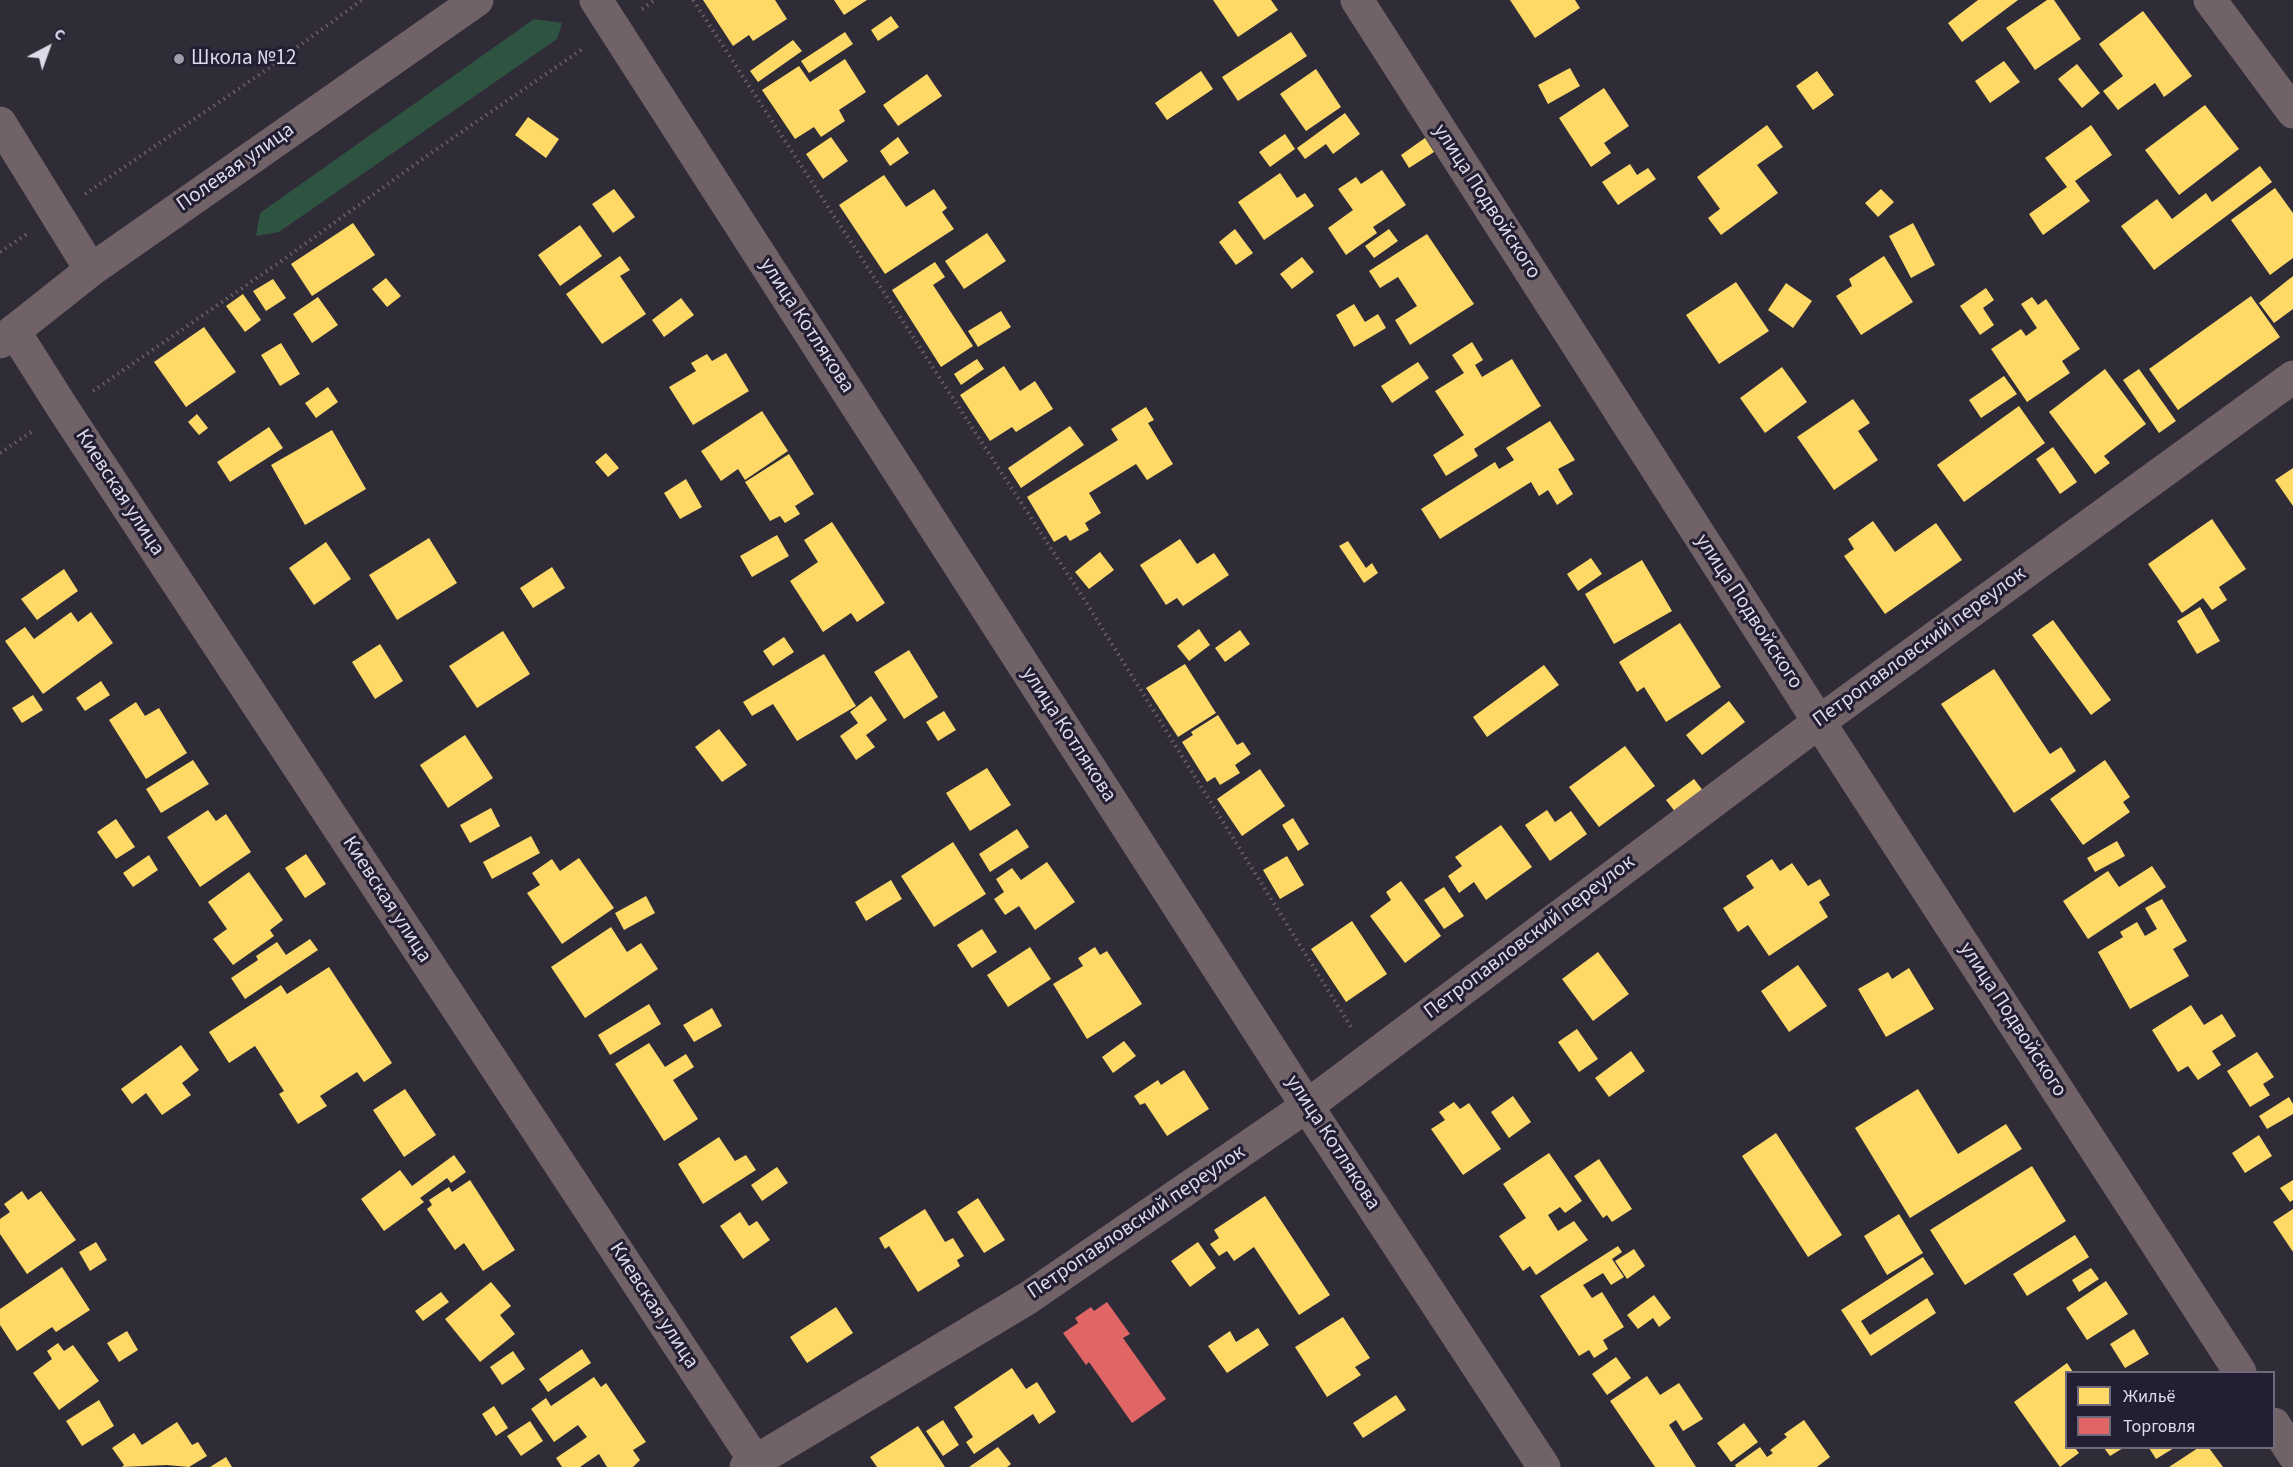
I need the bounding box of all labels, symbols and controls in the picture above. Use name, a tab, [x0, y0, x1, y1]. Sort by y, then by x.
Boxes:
north arrow	[18, 18, 78, 78]
text: С	[49, 23, 71, 46]
place label: Школа №12	[191, 46, 296, 72]
marker: Школа №12	[172, 52, 186, 66]
street label: Полевая улица	[172, 118, 300, 218]
street label: улица Подвойского	[1427, 120, 1545, 284]
street label: улица Котлякова	[753, 254, 859, 398]
street label: Киевская улица	[69, 425, 169, 561]
street label: улица Подвойского	[1689, 530, 1807, 694]
street label: Петропавловский переулок	[1809, 562, 2031, 734]
street label: улица Котлякова	[1015, 663, 1121, 807]
street label: Киевская улица	[336, 832, 436, 968]
street label: Петропавловский переулок	[1420, 851, 1640, 1025]
street label: улица Подвойского	[1953, 938, 2071, 1102]
street label: улица Котлякова	[1279, 1071, 1385, 1215]
street label: Петропавловский переулок	[1023, 1141, 1251, 1305]
street label: Киевская улица	[603, 1238, 703, 1374]
legend	[2065, 1371, 2275, 1449]
text: Жильё	[2123, 1384, 2175, 1409]
text: Торговля	[2123, 1414, 2196, 1439]

